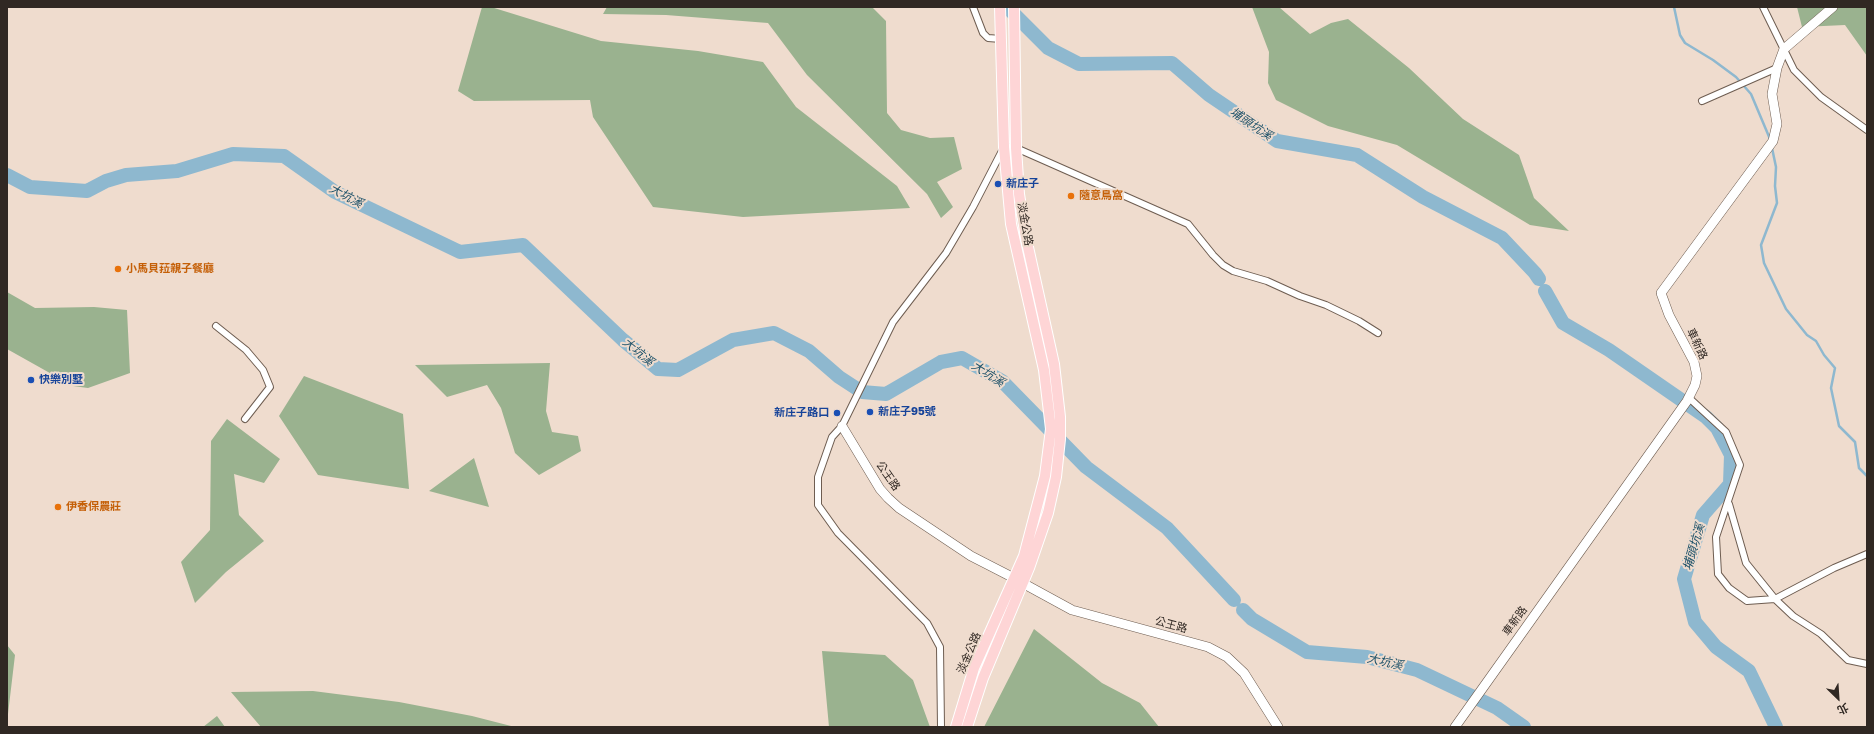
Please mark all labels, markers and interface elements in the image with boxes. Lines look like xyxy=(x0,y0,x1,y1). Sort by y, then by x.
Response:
water label: 埔頭坑溪 xyxy=(1227,105,1275,143)
place label: 新庄子 xyxy=(1006,177,1039,191)
marker: 新庄子 xyxy=(993,179,1003,189)
water label: 大坑溪 xyxy=(327,181,365,211)
place label: 隨意鳥窩 xyxy=(1079,189,1123,203)
marker: 隨意鳥窩 xyxy=(1066,191,1076,201)
street label: 淡金公路 xyxy=(1015,201,1035,247)
place label: 小馬貝菈親子餐廳 xyxy=(126,262,214,276)
marker: 小馬貝菈親子餐廳 xyxy=(113,264,123,274)
street label: 車新路 xyxy=(1684,326,1710,362)
water label: 大坑溪 xyxy=(620,335,656,369)
water label: 大坑溪 xyxy=(969,358,1007,390)
place label: 快樂別墅 xyxy=(39,373,83,387)
marker: 快樂別墅 xyxy=(26,375,36,385)
place label: 新庄子95號 xyxy=(878,405,936,419)
place label: 新庄子路口 xyxy=(774,406,829,420)
marker: 新庄子95號 xyxy=(865,407,875,417)
marker: 新庄子路口 xyxy=(832,408,842,418)
street label: 公王路 xyxy=(873,459,903,493)
place label: 伊香保農莊 xyxy=(66,500,121,514)
marker: 伊香保農莊 xyxy=(53,502,63,512)
water label: 埔頭坑溪 xyxy=(1680,522,1708,572)
street label: 車新路 xyxy=(1500,604,1530,638)
street label: 公王路 xyxy=(1153,614,1189,636)
street label: 淡金公路 xyxy=(954,630,984,676)
water label: 大坑溪 xyxy=(1366,651,1404,673)
north arrow xyxy=(1818,678,1858,718)
text: 北 xyxy=(1836,701,1851,718)

